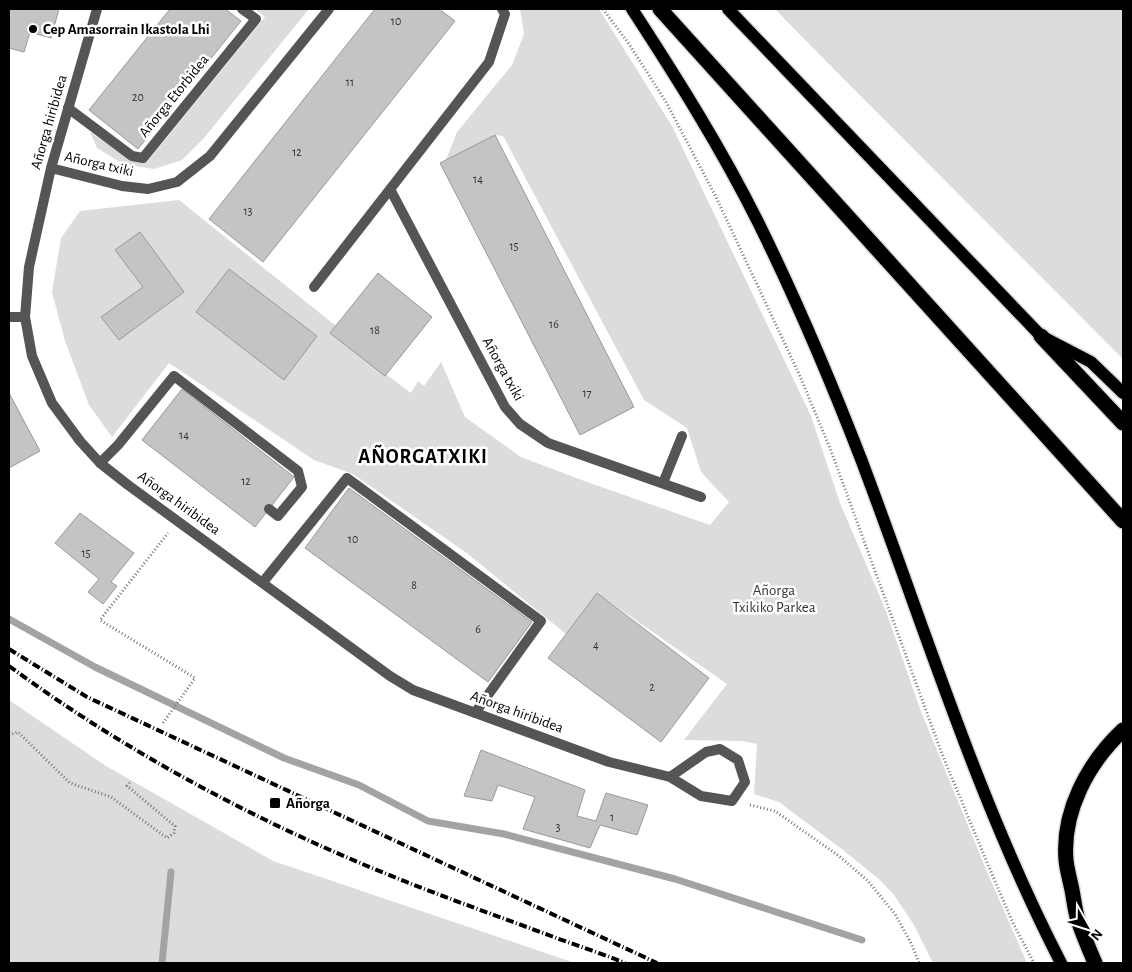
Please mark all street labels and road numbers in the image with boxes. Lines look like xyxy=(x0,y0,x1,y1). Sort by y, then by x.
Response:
street label: Añorga Etorbidea xyxy=(136,52,212,140)
street label: Añorga hiribidea xyxy=(28,73,70,171)
street label: Añorga txiki xyxy=(63,149,135,179)
street label: Añorga txiki xyxy=(479,335,527,403)
street label: Añorga hiribidea xyxy=(135,468,223,538)
street label: Añorga hiribidea xyxy=(469,688,566,736)

